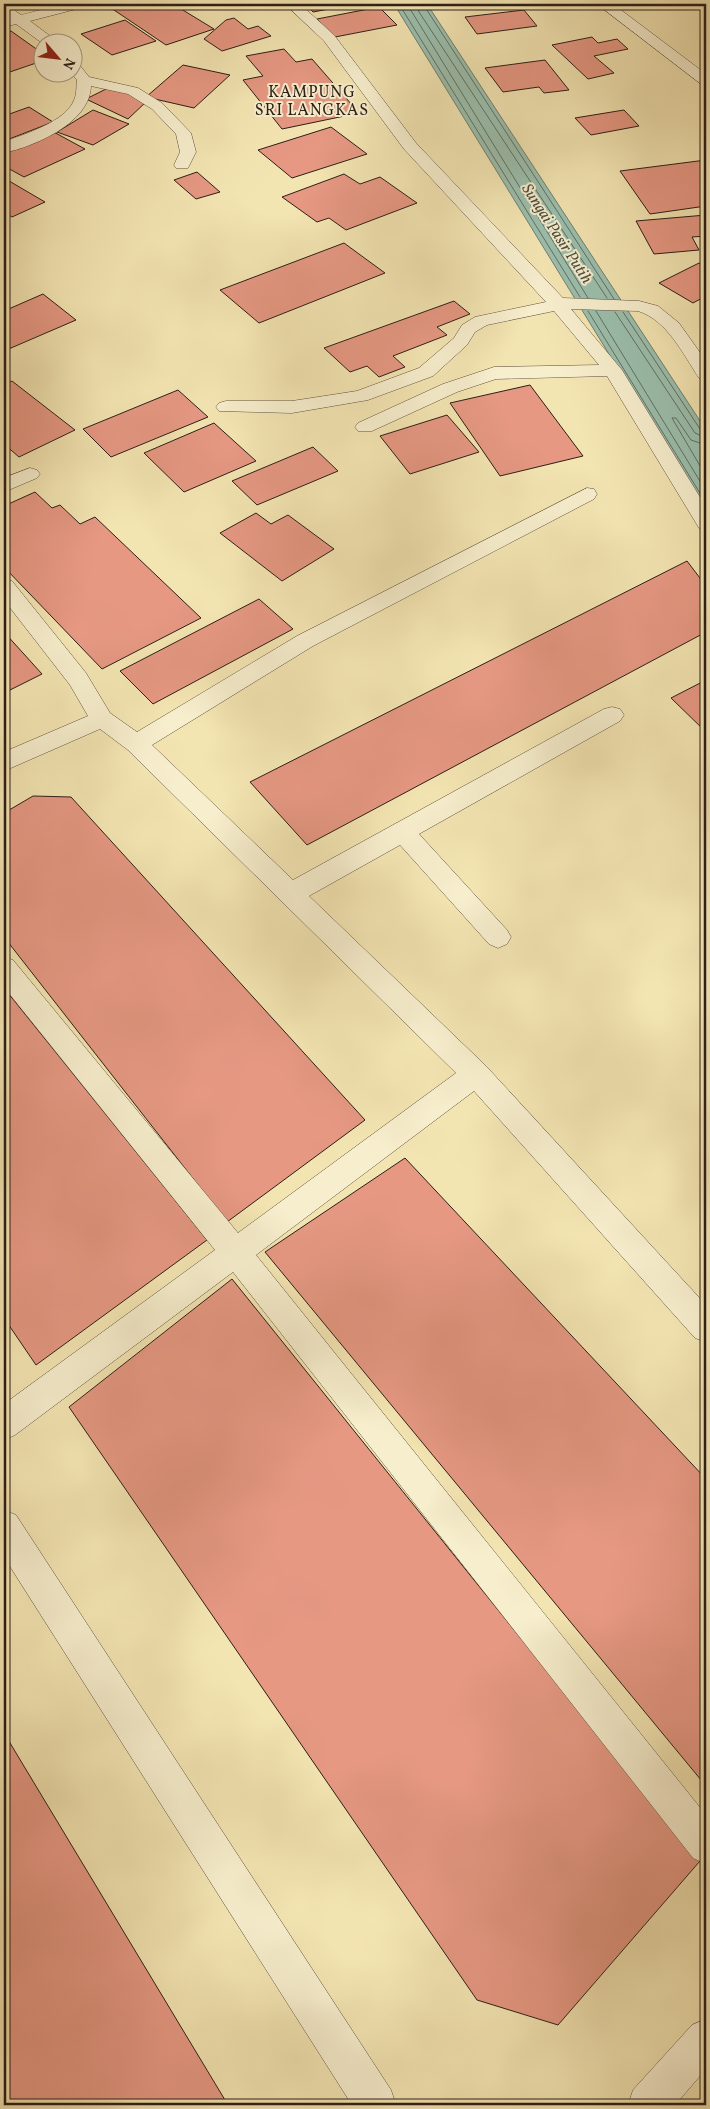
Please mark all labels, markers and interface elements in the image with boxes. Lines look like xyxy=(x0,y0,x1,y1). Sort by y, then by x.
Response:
north arrow xyxy=(32,32,82,82)
text: N xyxy=(57,54,79,72)
district label: KAMPUNG SRI LANGKAS xyxy=(255,82,369,122)
water label: Sungai Pasir Putih xyxy=(516,180,597,288)

